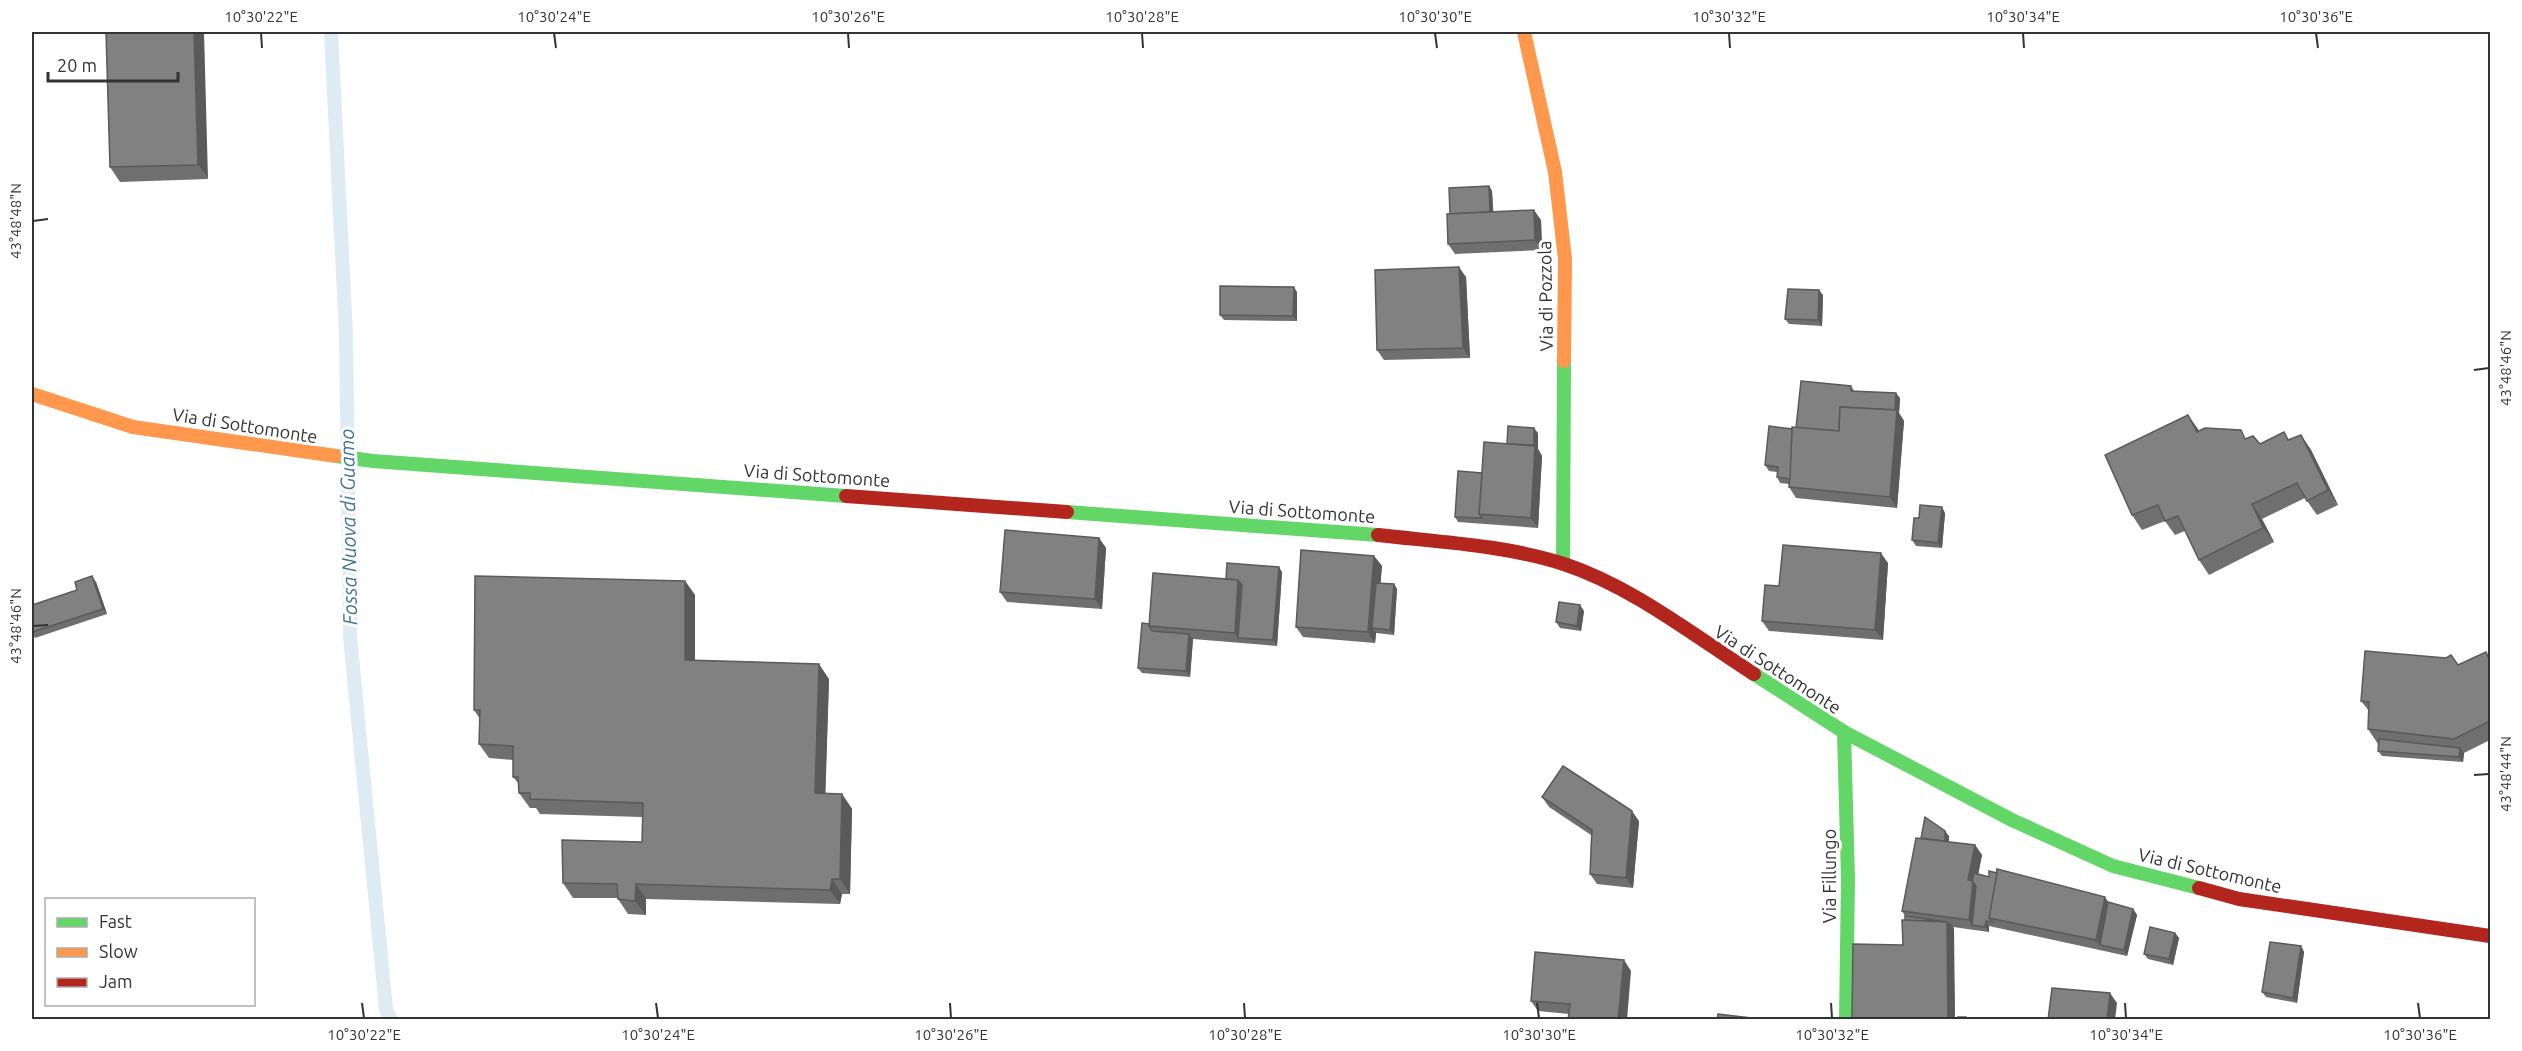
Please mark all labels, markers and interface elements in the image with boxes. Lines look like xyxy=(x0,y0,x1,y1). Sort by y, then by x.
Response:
text: 10°30'22"E xyxy=(224,8,298,25)
text: 10°30'24"E xyxy=(517,8,591,25)
text: 10°30'26"E xyxy=(811,8,885,25)
text: 10°30'28"E xyxy=(1105,8,1179,25)
text: 10°30'30"E xyxy=(1398,8,1472,25)
text: 10°30'32"E xyxy=(1692,8,1766,25)
text: 10°30'34"E xyxy=(1986,8,2060,25)
text: 10°30'36"E xyxy=(2279,8,2353,25)
scale bar xyxy=(48,45,178,83)
text: 20 m xyxy=(57,55,97,75)
text: 43°48'48"N xyxy=(7,183,24,259)
street label: Via di Pozzola xyxy=(1534,241,1556,351)
text: 43°48'46"N xyxy=(2497,330,2514,406)
street label: Via di Sottomonte xyxy=(171,404,319,446)
water label: Fossa Nuova di Guamo xyxy=(335,428,361,625)
street label: Via di Sottomonte xyxy=(743,460,891,490)
street label: Via di Sottomonte xyxy=(1228,496,1376,526)
text: 43°48'46"N xyxy=(7,588,24,664)
street label: Via di Sottomonte xyxy=(1711,621,1845,717)
text: 43°48'44"N xyxy=(2497,736,2514,812)
street label: Via Fillungo xyxy=(1819,829,1839,923)
street label: Via di Sottomonte xyxy=(2136,844,2284,896)
legend xyxy=(45,898,255,1006)
text: Fast xyxy=(99,911,132,931)
text: Slow xyxy=(99,941,138,961)
text: Jam xyxy=(99,971,133,991)
text: 10°30'22"E xyxy=(327,1026,401,1043)
text: 10°30'24"E xyxy=(621,1026,695,1043)
text: 10°30'26"E xyxy=(914,1026,988,1043)
text: 10°30'28"E xyxy=(1208,1026,1282,1043)
text: 10°30'30"E xyxy=(1502,1026,1576,1043)
text: 10°30'32"E xyxy=(1795,1026,1869,1043)
text: 10°30'34"E xyxy=(2089,1026,2163,1043)
text: 10°30'36"E xyxy=(2383,1026,2457,1043)

